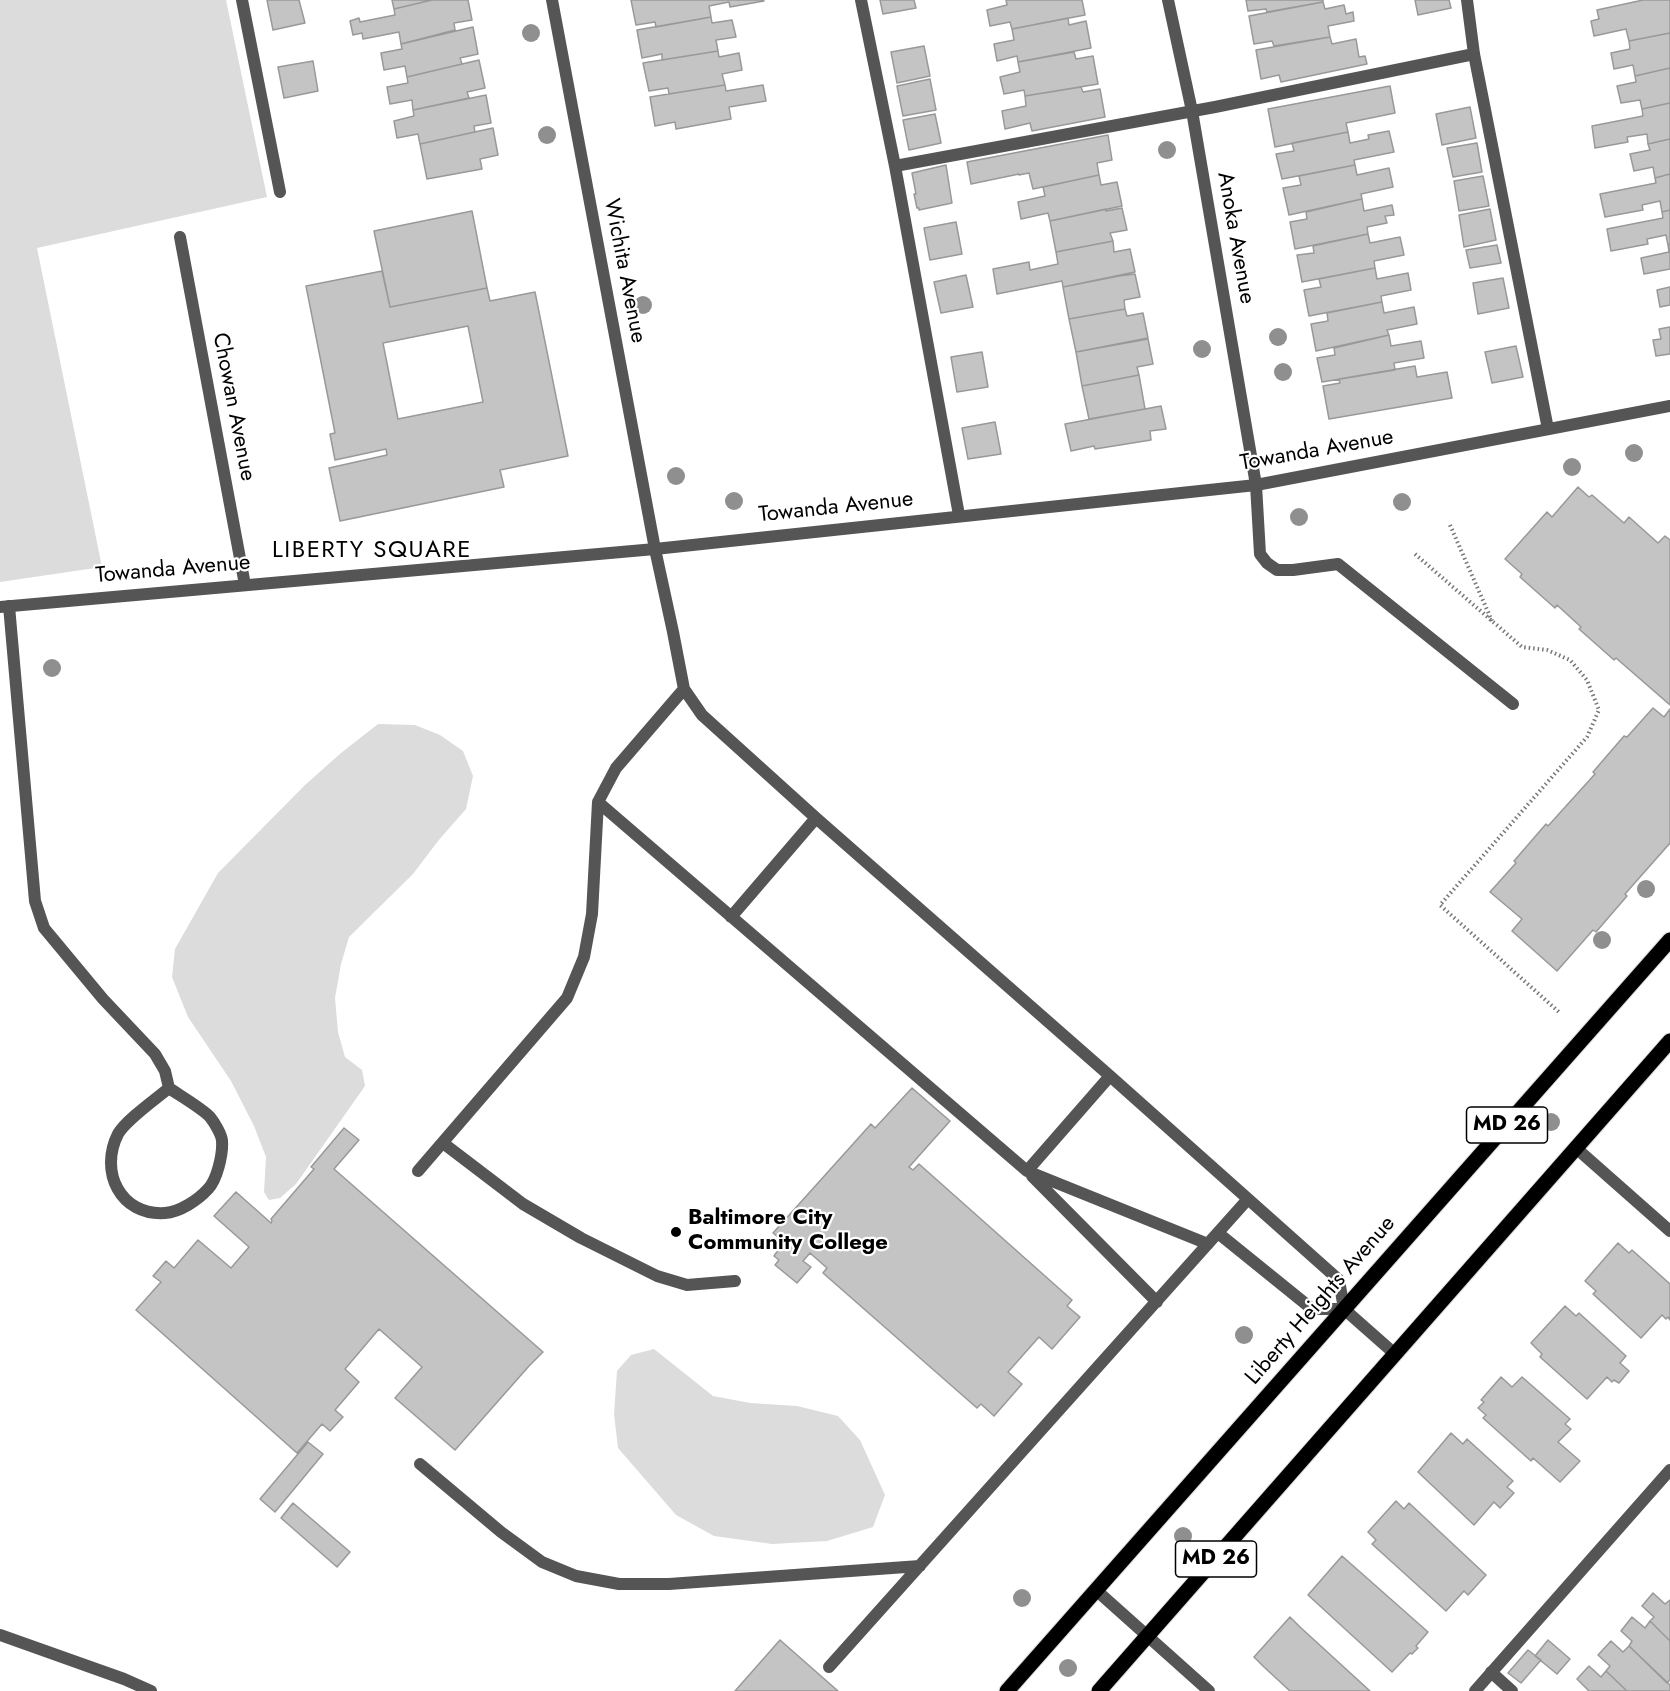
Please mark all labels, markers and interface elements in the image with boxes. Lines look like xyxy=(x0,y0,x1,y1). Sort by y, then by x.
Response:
street label: Anoka Avenue xyxy=(1210,170,1260,306)
street label: Wichita Avenue xyxy=(597,197,651,345)
street label: Chowan Avenue xyxy=(206,331,260,483)
street label: Towanda Avenue xyxy=(1238,425,1396,477)
street label: Towanda Avenue xyxy=(758,487,914,529)
district label: LIBERTY SQUARE xyxy=(272,537,472,565)
street label: Towanda Avenue xyxy=(95,550,251,590)
road number: MD 26 xyxy=(1466,1107,1547,1143)
place label: Baltimore City Community College xyxy=(688,1206,888,1258)
street label: Liberty Heights Avenue xyxy=(1241,1211,1401,1391)
marker: Baltimore City Community College xyxy=(669,1225,683,1239)
road number: MD 26 xyxy=(1176,1541,1256,1577)

